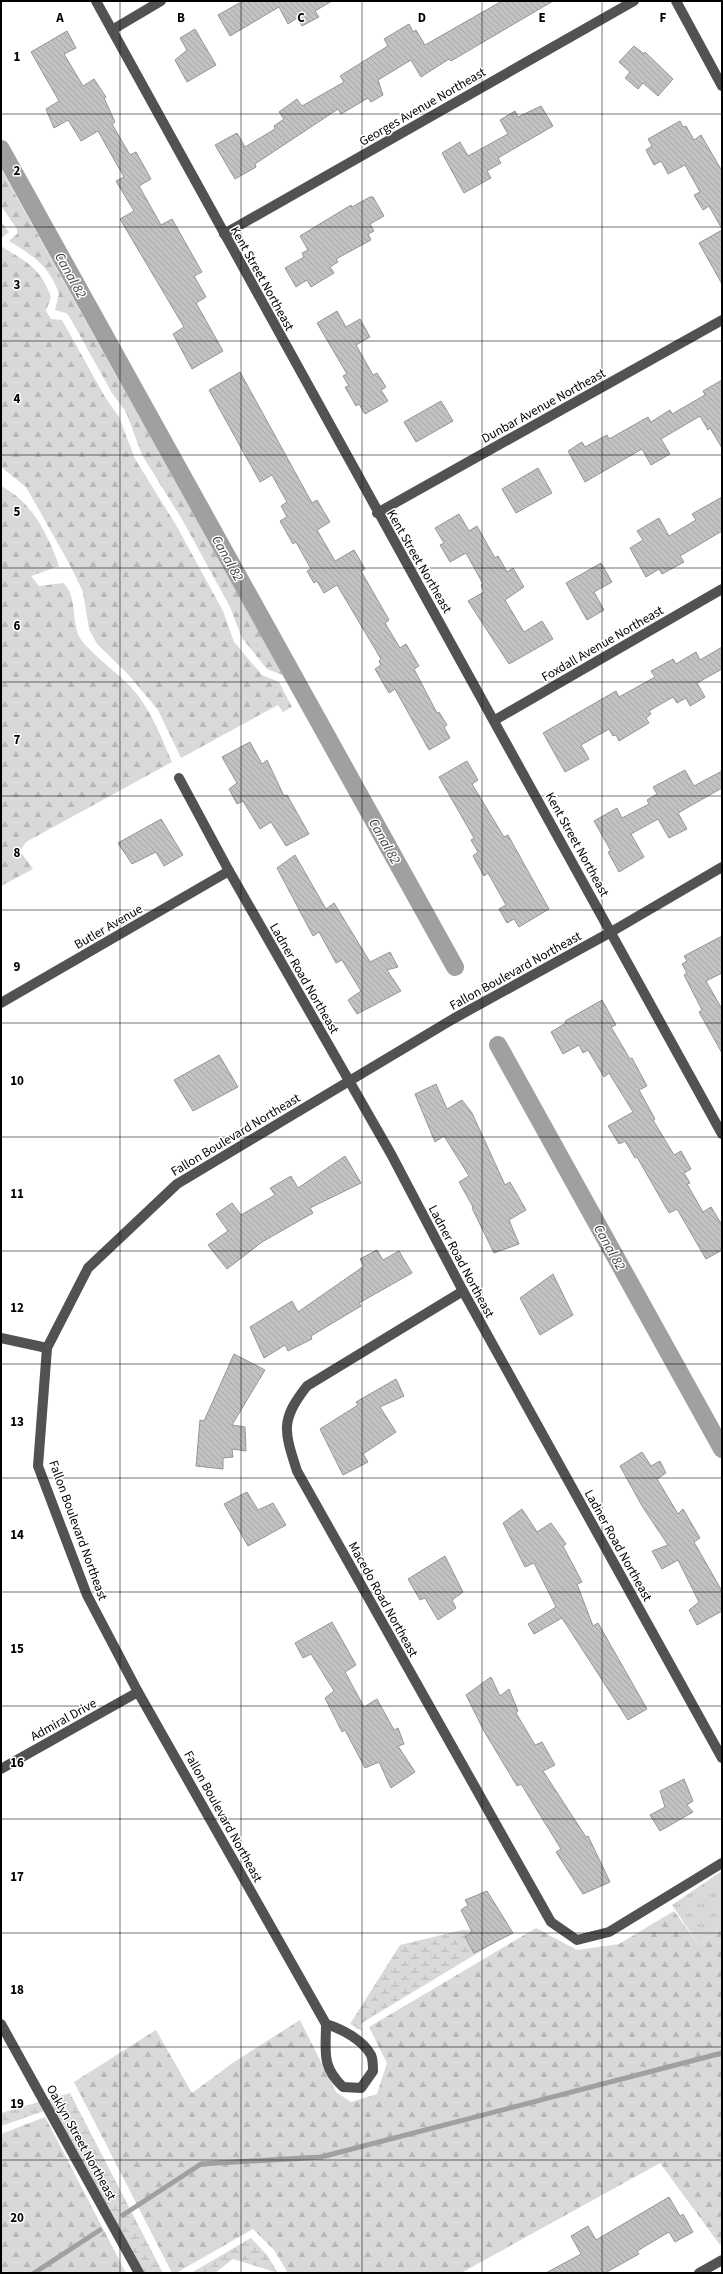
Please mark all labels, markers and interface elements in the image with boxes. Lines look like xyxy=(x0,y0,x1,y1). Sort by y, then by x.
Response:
text: A xyxy=(55,9,64,27)
text: B xyxy=(177,9,185,27)
text: C xyxy=(297,9,305,27)
text: D xyxy=(418,9,426,27)
text: E xyxy=(538,9,546,27)
text: F xyxy=(660,9,667,27)
text: 1 xyxy=(14,48,21,66)
street label: Georges Avenue Northeast xyxy=(356,63,490,150)
text: 2 xyxy=(14,162,21,180)
street label: Kent Street Northeast xyxy=(226,223,299,335)
water label: Canal 82 xyxy=(49,249,91,302)
text: 3 xyxy=(14,276,21,294)
street label: Dunbar Avenue Northeast xyxy=(478,364,609,448)
text: 4 xyxy=(14,390,21,408)
text: 5 xyxy=(14,503,21,521)
street label: Kent Street Northeast xyxy=(382,506,456,617)
water label: Canal 82 xyxy=(206,532,248,585)
street label: Foxdall Avenue Northeast xyxy=(538,601,667,686)
text: 6 xyxy=(14,617,21,635)
text: 7 xyxy=(14,731,21,749)
street label: Kent Street Northeast xyxy=(541,789,614,901)
water label: Canal 82 xyxy=(363,815,405,868)
text: 8 xyxy=(14,844,21,862)
street label: Butler Avenue xyxy=(71,900,146,954)
street label: Ladner Road Northeast xyxy=(265,920,344,1038)
street label: Fallon Boulevard Northeast xyxy=(446,927,585,1015)
text: 9 xyxy=(14,958,21,976)
text: 10 xyxy=(10,1072,24,1090)
street label: Fallon Boulevard Northeast xyxy=(167,1089,304,1181)
text: 11 xyxy=(10,1185,24,1203)
street label: Ladner Road Northeast xyxy=(424,1202,499,1321)
water label: Canal 82 xyxy=(588,1221,630,1274)
text: 12 xyxy=(10,1299,24,1317)
text: 13 xyxy=(10,1413,24,1431)
street label: Fallon Boulevard Northeast xyxy=(44,1458,112,1603)
street label: Ladner Road Northeast xyxy=(580,1486,657,1605)
text: 14 xyxy=(10,1526,24,1544)
street label: Macedo Road Northeast xyxy=(344,1539,423,1661)
text: 15 xyxy=(10,1640,24,1658)
street label: Admiral Drive xyxy=(27,1694,100,1745)
street label: Fallon Boulevard Northeast xyxy=(179,1747,267,1886)
text: 16 xyxy=(10,1754,24,1772)
text: 17 xyxy=(10,1868,24,1886)
text: 18 xyxy=(10,1981,24,1999)
street label: Oaklyn Street Northeast xyxy=(42,2081,121,2204)
text: 19 xyxy=(10,2095,24,2113)
text: 20 xyxy=(10,2209,24,2227)

